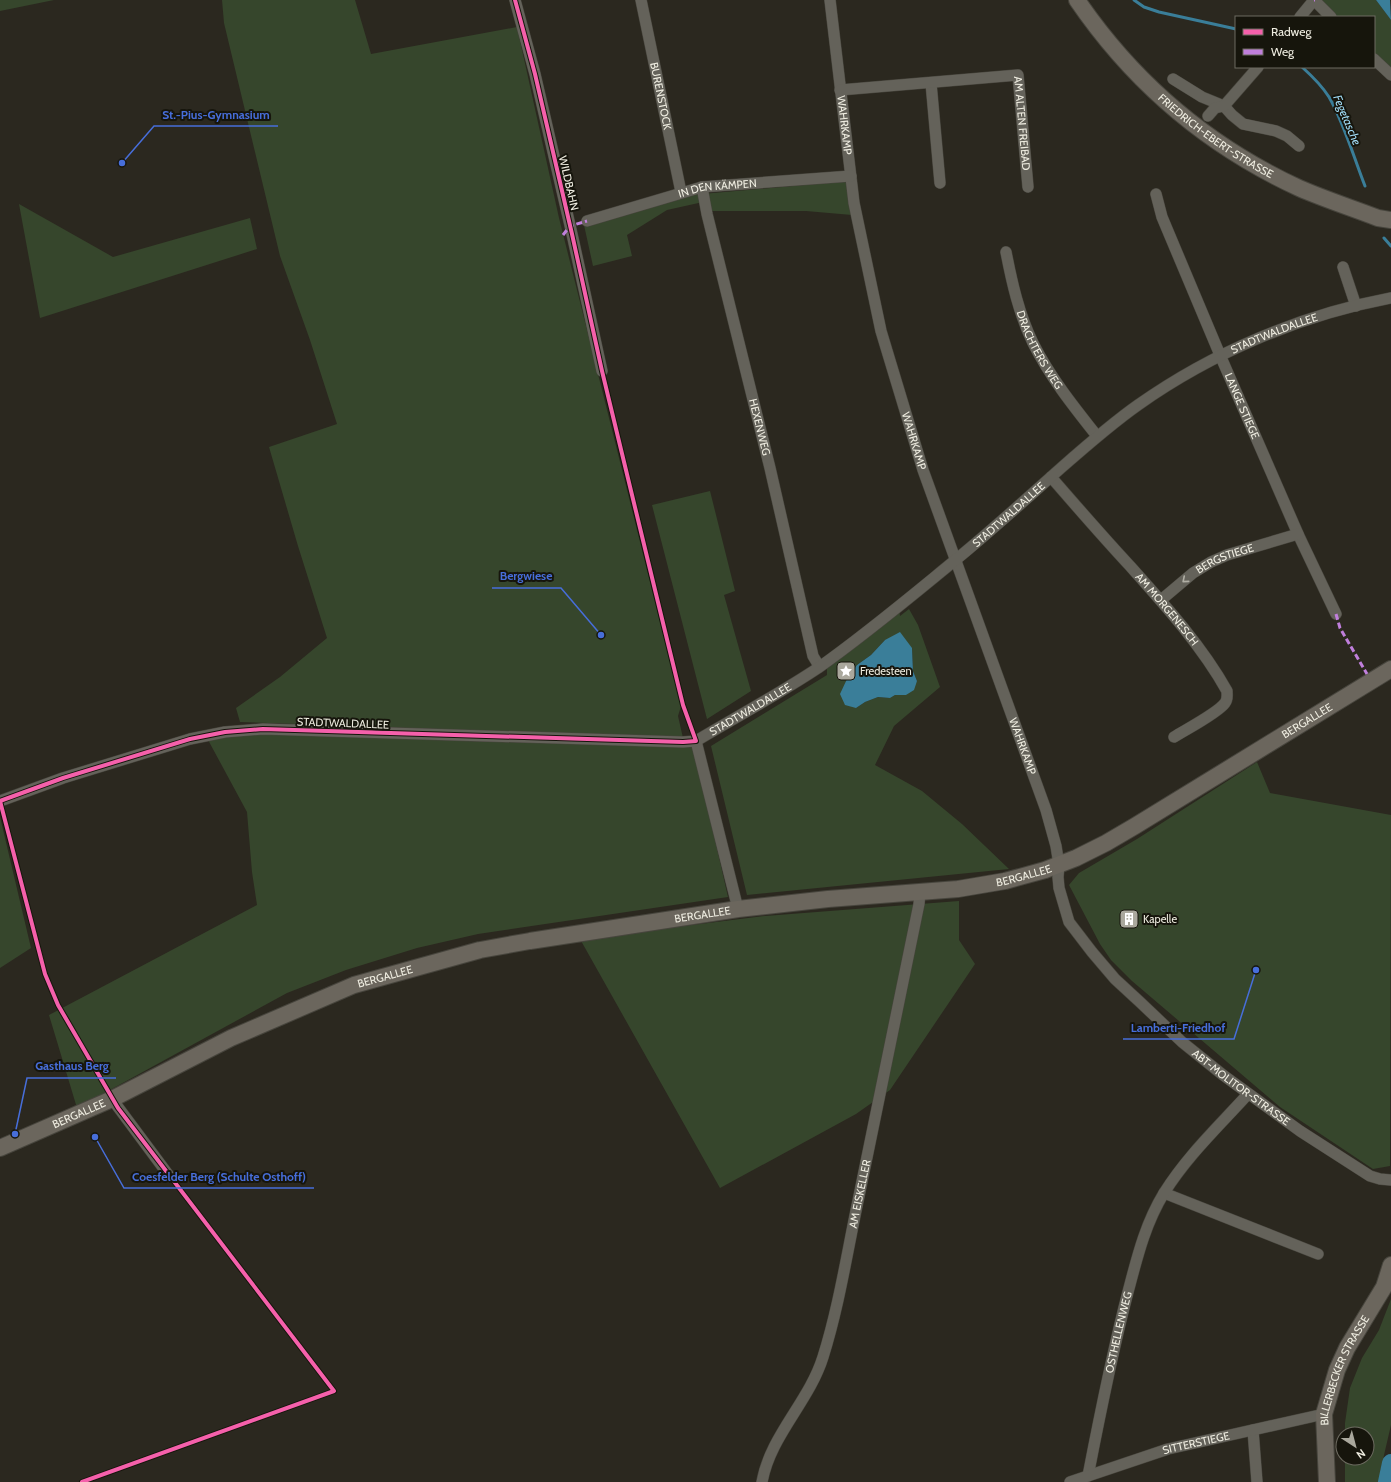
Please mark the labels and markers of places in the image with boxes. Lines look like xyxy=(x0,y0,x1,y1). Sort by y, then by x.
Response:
callout: St.-Pius-Gymnasium xyxy=(154,102,278,126)
callout: Bergwiese xyxy=(492,564,561,588)
place icon: Fredesteen xyxy=(835,660,857,682)
place label: Fredesteen xyxy=(860,664,912,678)
building icon: Kapelle xyxy=(1118,908,1140,930)
place label: Kapelle xyxy=(1143,912,1177,926)
callout: Lamberti-Friedhof xyxy=(1123,1015,1234,1039)
callout: Gasthaus Berg xyxy=(27,1054,116,1078)
callout: Coesfelder Berg (Schulte Osthoff) xyxy=(124,1164,314,1188)

